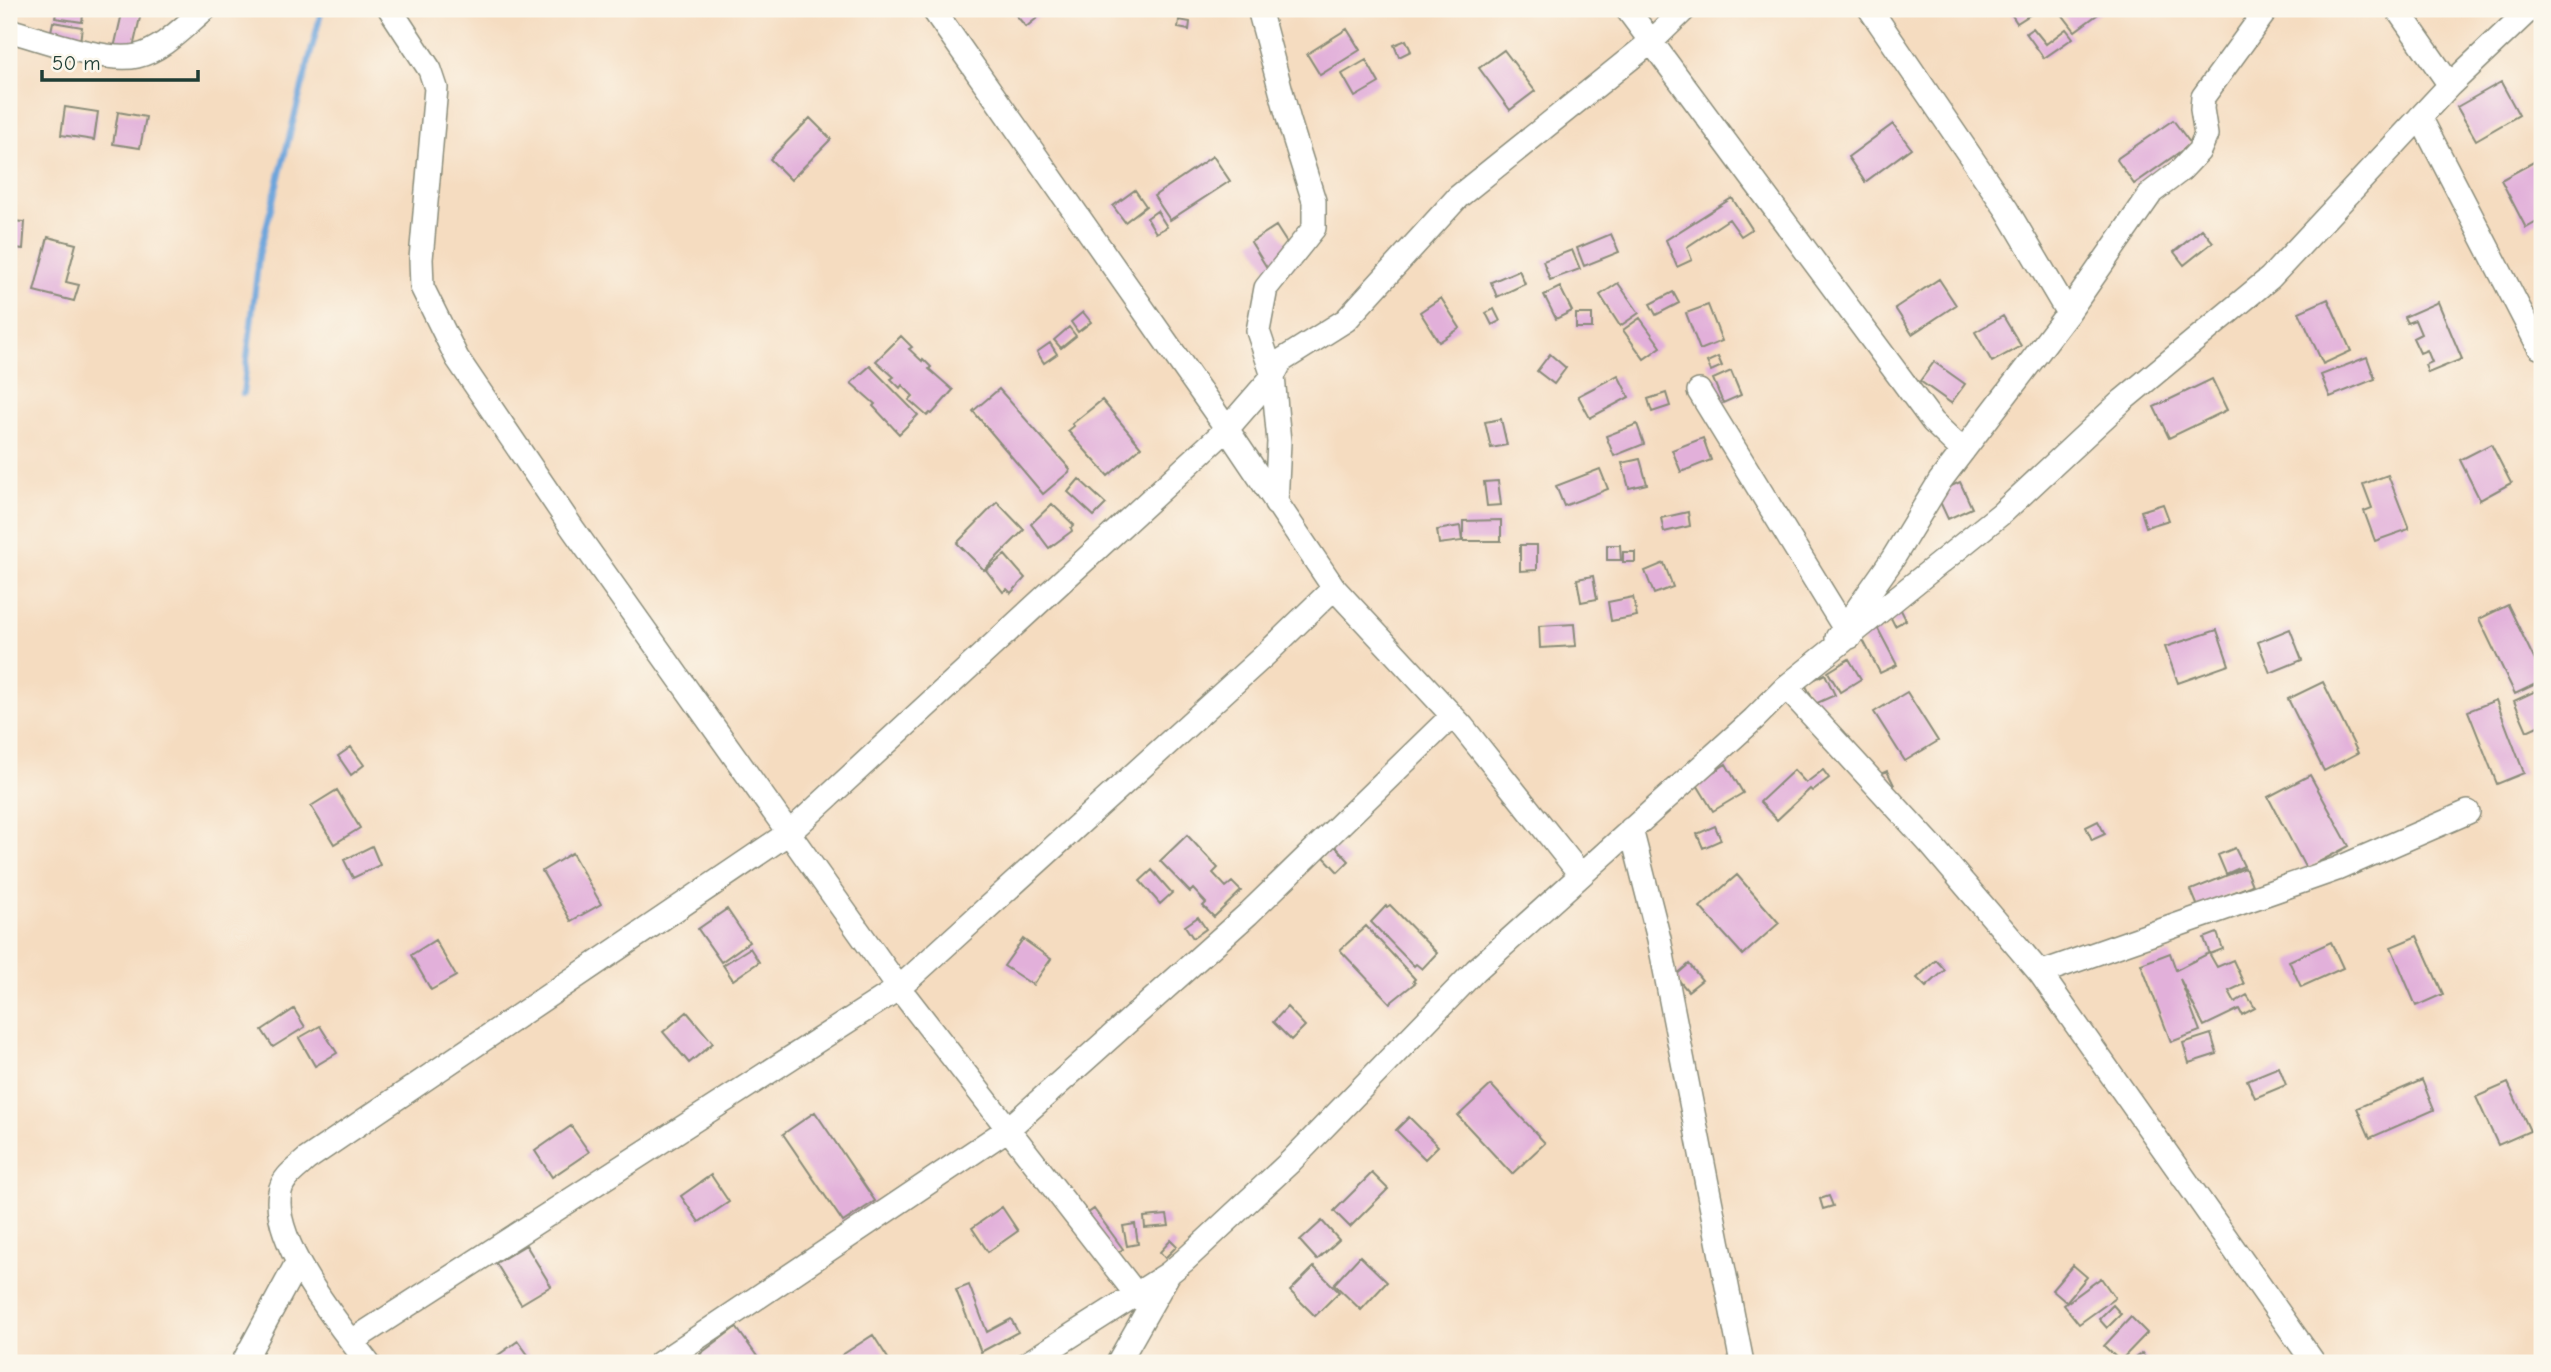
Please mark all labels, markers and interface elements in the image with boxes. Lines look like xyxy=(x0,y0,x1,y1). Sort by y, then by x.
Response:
scale bar xyxy=(42,38,198,82)
text: 50 m xyxy=(52,51,101,75)

